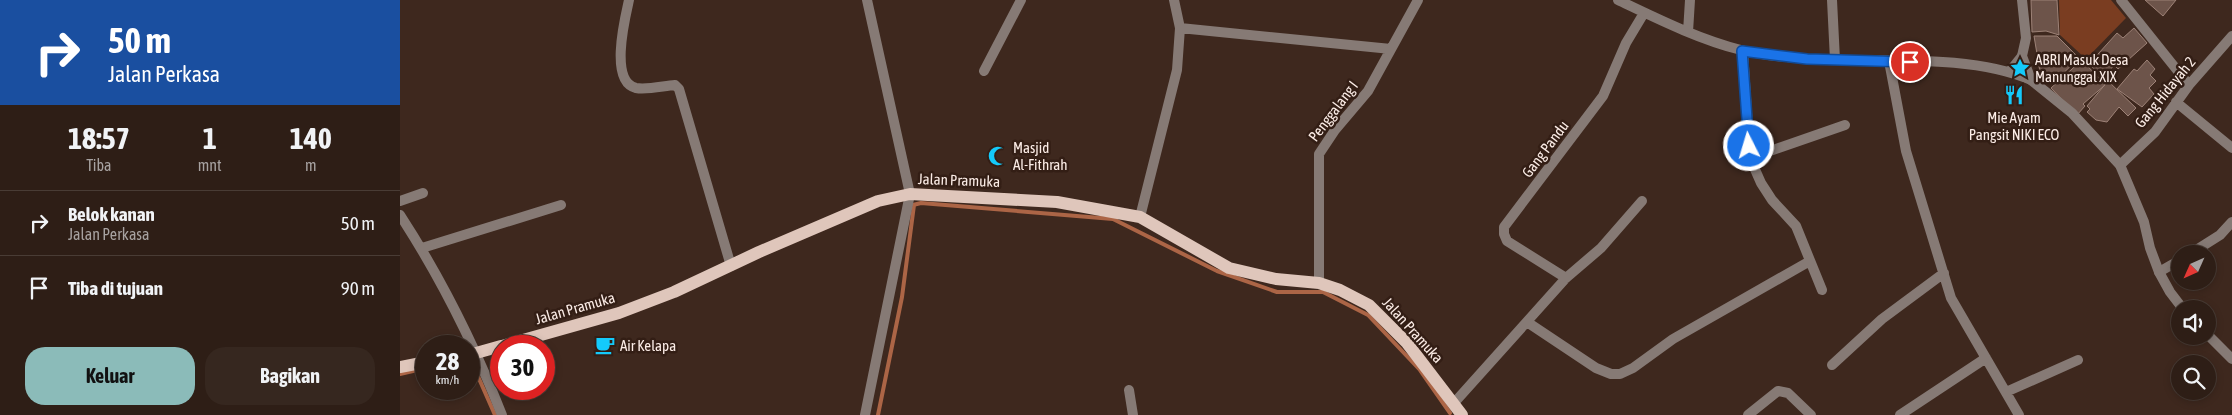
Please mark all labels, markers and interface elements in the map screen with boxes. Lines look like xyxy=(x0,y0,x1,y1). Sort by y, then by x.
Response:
icon: right xyxy=(25,20,90,85)
text: 50 m xyxy=(108,20,171,60)
pin xyxy=(1889,41,1931,83)
icon: arrive xyxy=(1896,48,1924,76)
place label: ABRI Masuk Desa Manunggal XIX xyxy=(2035,51,2129,85)
street label: Gang Hidayah 2 xyxy=(2131,53,2199,131)
place icon: ABRI Masuk Desa Manunggal XIX xyxy=(2009,57,2031,79)
text: Jalan Perkasa xyxy=(108,61,220,87)
street label: Penggalang I xyxy=(1305,77,1361,145)
restaurant icon: Mie Ayam Pangsit NIKI ECO xyxy=(2003,84,2025,106)
place label: Mie Ayam Pangsit NIKI ECO xyxy=(1969,109,2059,143)
street label: Gang Pandu xyxy=(1518,117,1572,181)
position arrow xyxy=(1722,119,1774,171)
text: 18:57 xyxy=(68,121,130,155)
text: 1 xyxy=(203,121,217,155)
text: 140 xyxy=(290,121,332,155)
place label: Masjid Al-Fithrah xyxy=(1013,139,1068,173)
mosque icon: Masjid Al-Fithrah xyxy=(987,145,1009,167)
text: Tiba xyxy=(86,156,112,174)
text: mnt xyxy=(198,156,222,174)
text: m xyxy=(305,156,317,174)
street label: Jalan Pramuka xyxy=(918,170,1000,190)
text: Belok kanan xyxy=(68,203,155,225)
icon: right xyxy=(25,209,53,237)
text: 50 m xyxy=(341,212,375,234)
text: Jalan Perkasa xyxy=(68,225,149,243)
north arrow xyxy=(2171,245,2216,290)
map controls xyxy=(2171,245,2216,400)
icon: arrive xyxy=(25,274,53,302)
text: Tiba di tujuan xyxy=(68,277,163,299)
text: 90 m xyxy=(341,277,375,299)
street label: Jalan Pramuka xyxy=(533,289,617,327)
street label: Jalan Pramuka xyxy=(1379,294,1447,366)
button: sound xyxy=(2171,300,2216,345)
cafe icon: Air Kelapa xyxy=(594,334,616,356)
speed limit sign: 30 xyxy=(490,335,555,400)
place label: Air Kelapa xyxy=(620,337,676,354)
button: Keluar xyxy=(25,347,195,405)
button: Bagikan xyxy=(205,347,375,405)
text: 28 xyxy=(436,347,459,375)
button: search xyxy=(2171,355,2216,400)
text: km/h xyxy=(436,373,459,387)

